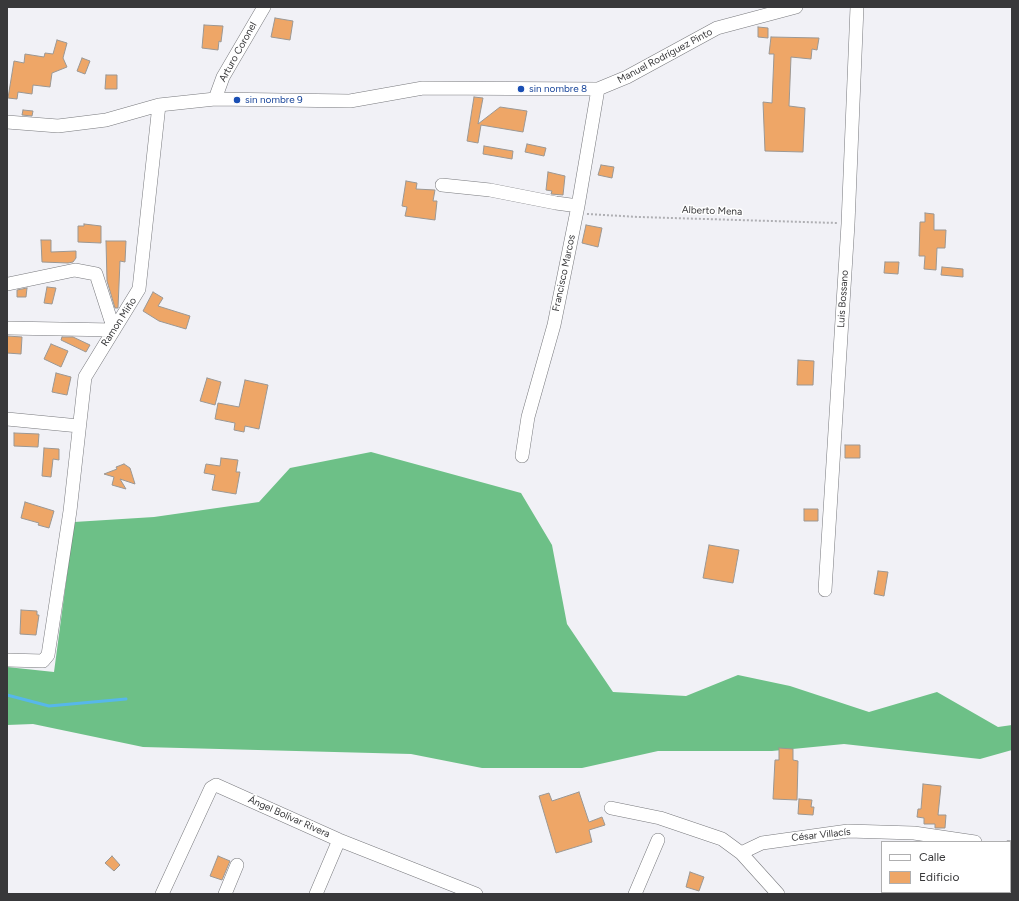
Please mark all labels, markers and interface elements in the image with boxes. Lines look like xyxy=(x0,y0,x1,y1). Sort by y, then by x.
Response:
street label: Arturo Coronel xyxy=(217,20,259,84)
street label: Manuel Rodríguez Pinto xyxy=(615,26,715,86)
place label: sin nombre 8 xyxy=(529,83,587,95)
marker: sin nombre 8 xyxy=(516,84,526,94)
place label: sin nombre 9 xyxy=(245,94,303,106)
marker: sin nombre 9 xyxy=(232,95,242,105)
street label: Alberto Mena xyxy=(682,204,742,218)
street label: Francisco Marcos xyxy=(550,233,578,313)
street label: Luis Bossano xyxy=(835,270,851,328)
street label: Ramon Miño xyxy=(99,295,139,349)
street label: Ángel Bolívar Rivera xyxy=(246,794,332,840)
street label: César Villacís xyxy=(791,826,851,844)
legend xyxy=(881,841,1011,893)
text: Calle xyxy=(919,850,946,864)
text: Edificio xyxy=(919,870,959,884)

